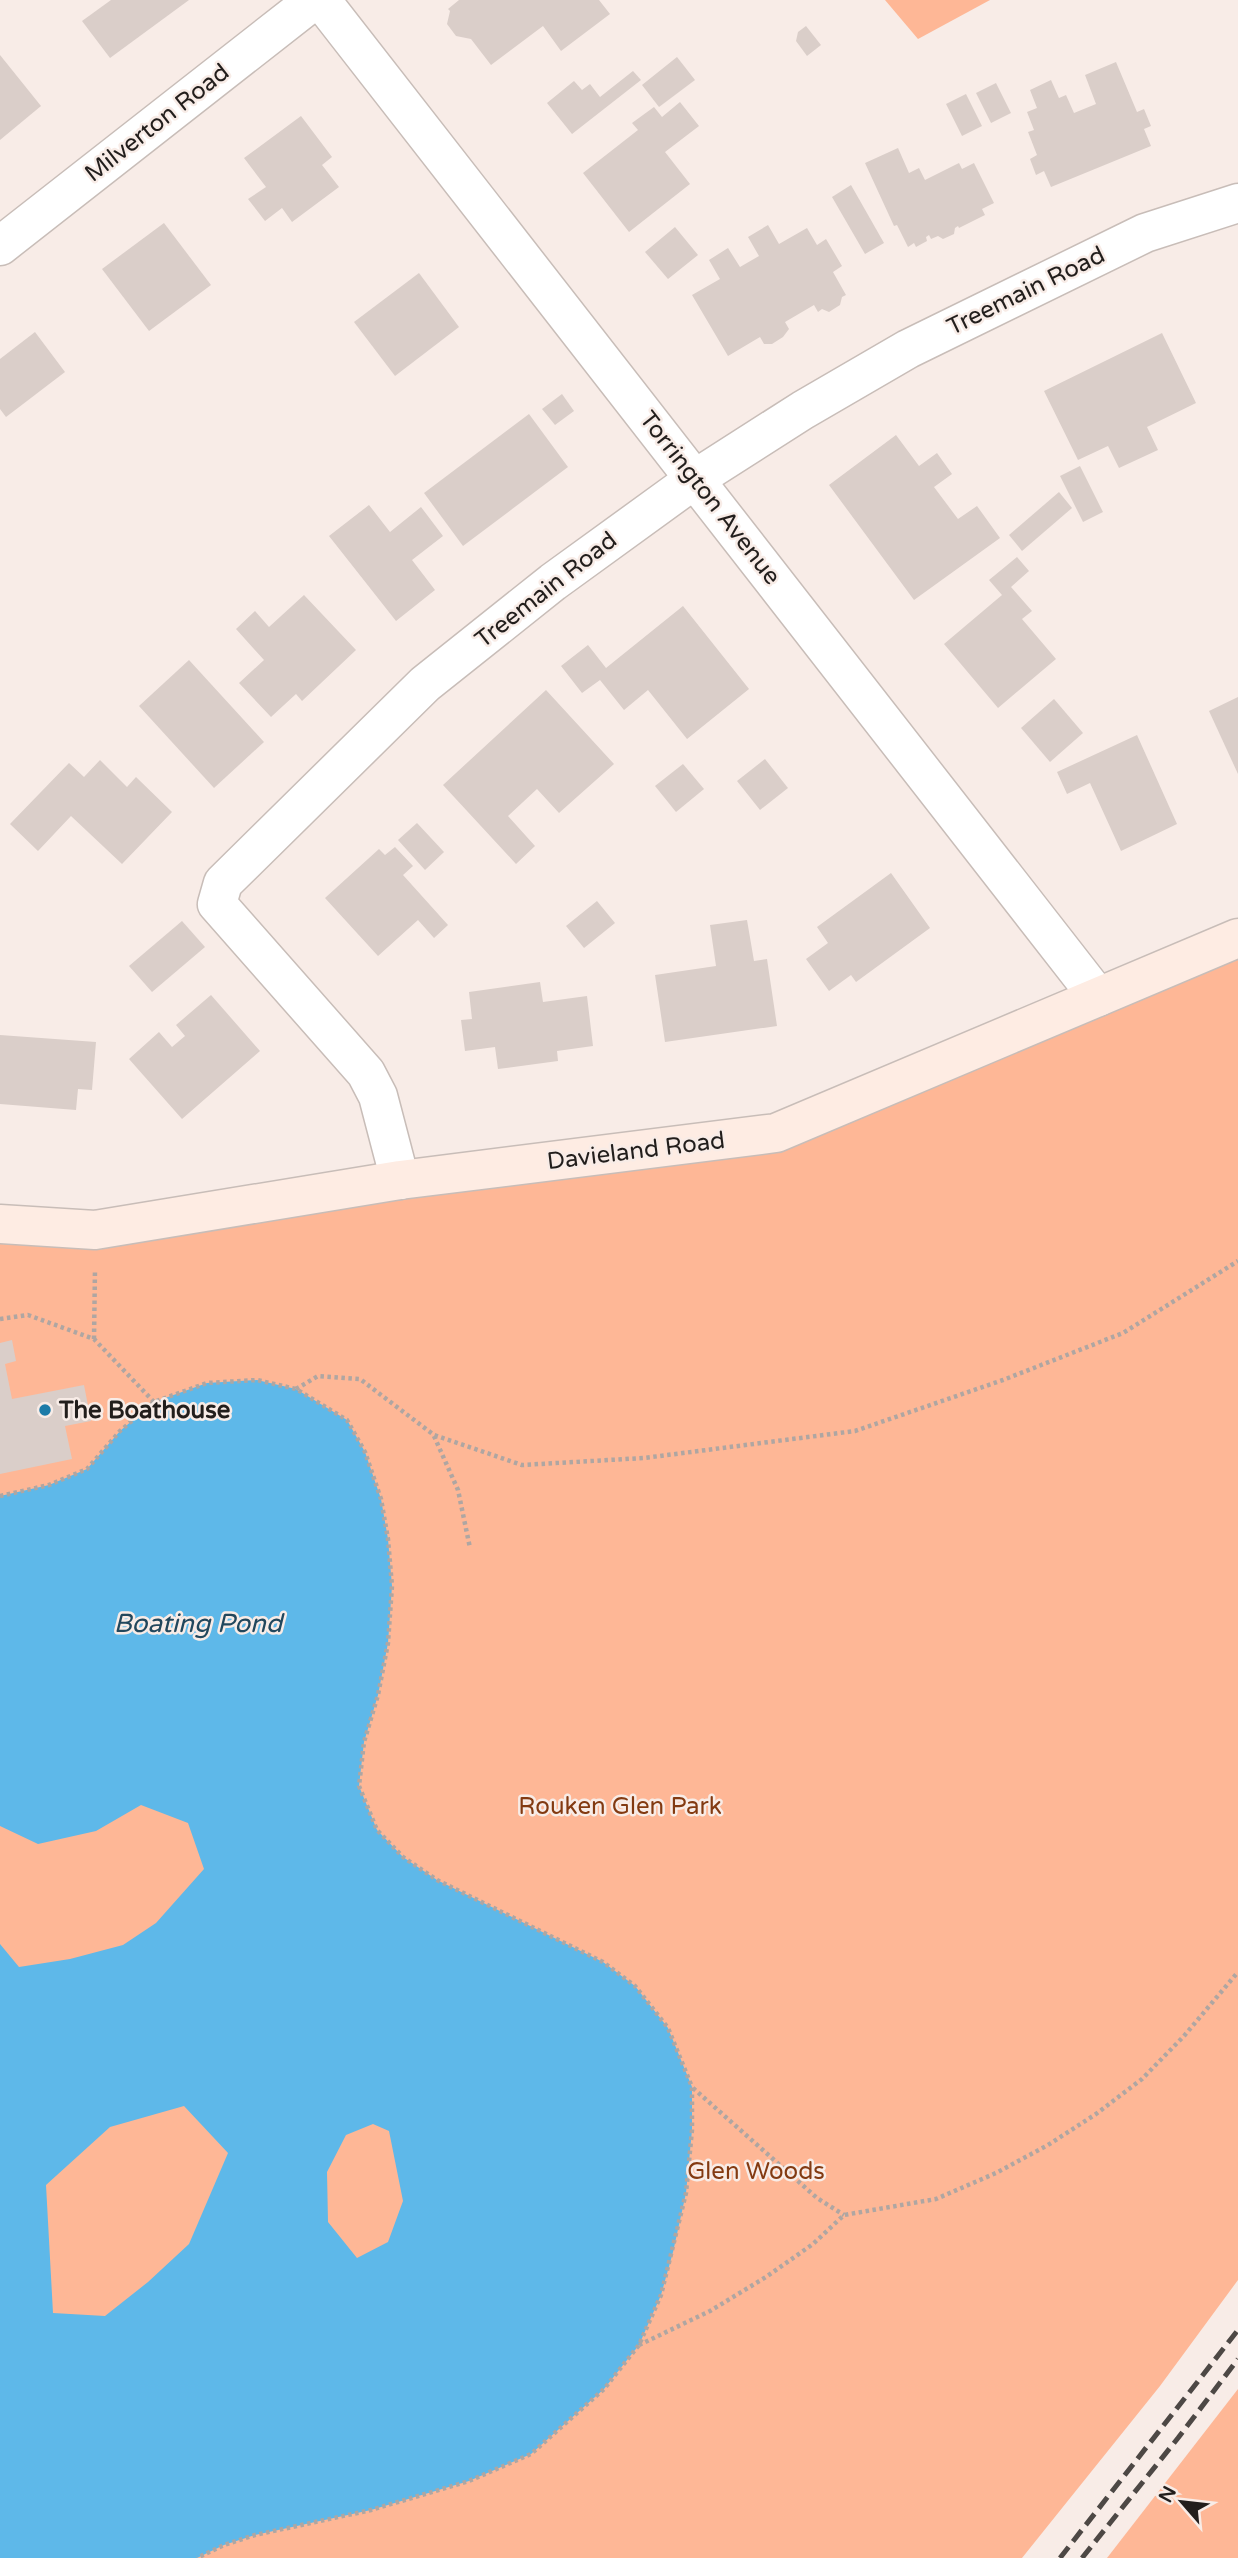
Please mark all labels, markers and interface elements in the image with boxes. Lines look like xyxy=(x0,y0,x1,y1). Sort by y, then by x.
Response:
street label: Milverton Road xyxy=(79,58,235,188)
street label: Treemain Road xyxy=(942,240,1110,342)
street label: Torrington Avenue xyxy=(633,405,787,591)
street label: Treemain Road xyxy=(469,526,623,654)
street label: Davieland Road xyxy=(545,1126,727,1176)
place label: The Boathouse xyxy=(58,1396,231,1425)
marker: The Boathouse xyxy=(37,1402,53,1418)
water label: Boating Pond xyxy=(114,1608,285,1639)
park label: Rouken Glen Park xyxy=(518,1792,722,1821)
park label: Glen Woods xyxy=(687,2157,825,2186)
north arrow xyxy=(1147,2467,1217,2537)
text: N xyxy=(1155,2483,1181,2506)

